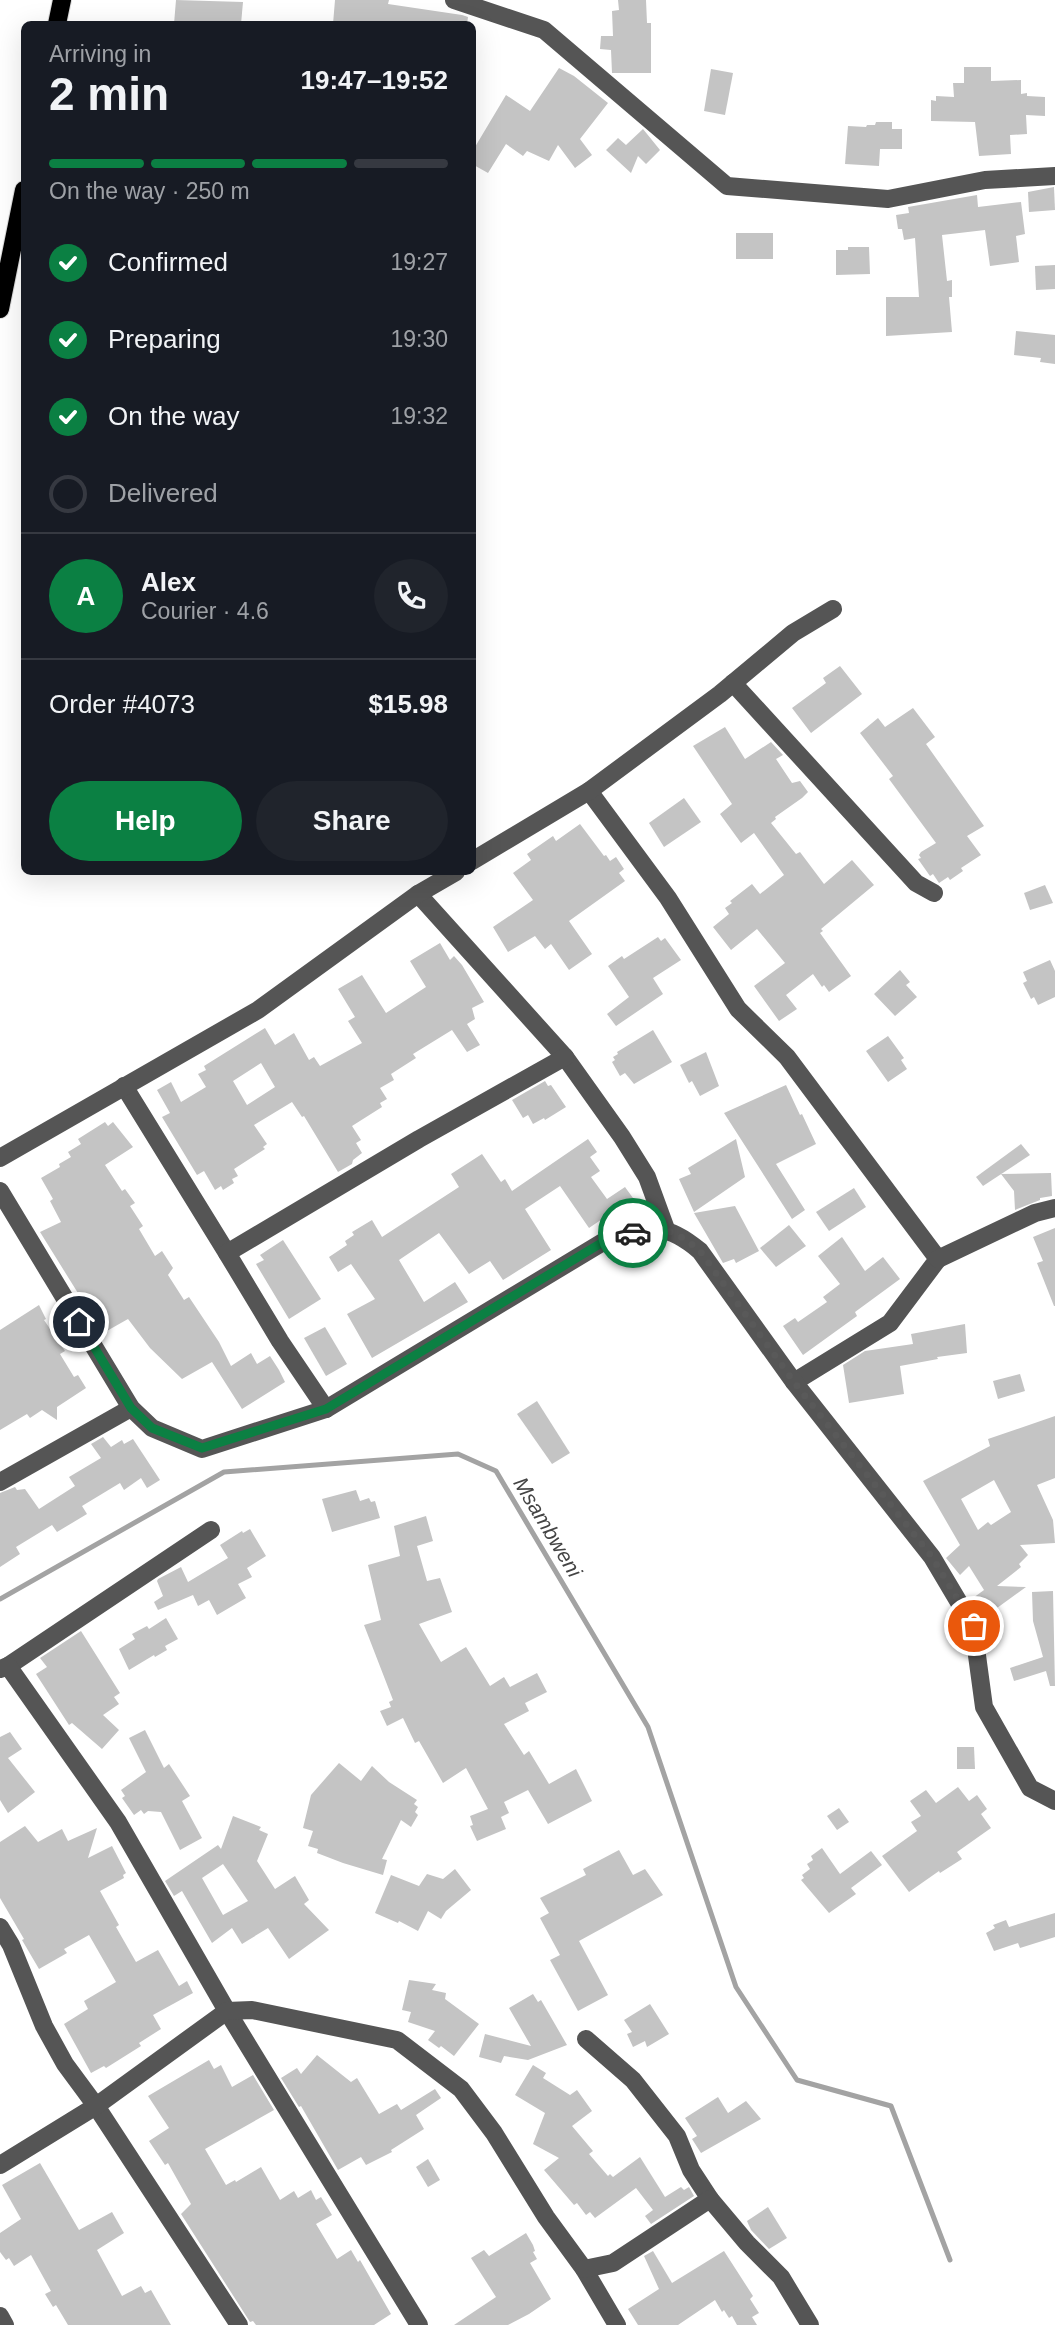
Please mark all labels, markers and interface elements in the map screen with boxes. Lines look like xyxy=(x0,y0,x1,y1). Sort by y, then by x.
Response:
text: Arriving in xyxy=(49,41,151,67)
text: 19:47–19:52 xyxy=(301,65,448,95)
text: 2 min xyxy=(49,68,169,120)
text: On the way · 250 m xyxy=(49,178,250,204)
icon: check xyxy=(49,244,87,282)
text: Confirmed xyxy=(108,247,228,277)
text: 19:27 xyxy=(390,249,448,275)
icon: check xyxy=(49,321,87,359)
text: Preparing xyxy=(108,324,221,354)
text: 19:30 xyxy=(390,326,448,352)
icon: check xyxy=(49,398,87,436)
text: On the way xyxy=(108,401,240,431)
text: 19:32 xyxy=(390,403,448,429)
text: Delivered xyxy=(108,478,218,508)
button: phone xyxy=(374,559,448,633)
text: Alex xyxy=(141,567,196,597)
text: A xyxy=(77,581,95,611)
text: Courier · 4.6 xyxy=(141,598,269,624)
text: Order #4073 xyxy=(49,689,195,719)
text: $15.98 xyxy=(368,689,448,719)
button: Help xyxy=(49,781,242,861)
button: Share xyxy=(256,781,448,861)
courier xyxy=(598,1198,668,1268)
icon: car xyxy=(614,1214,652,1252)
pin xyxy=(49,1292,109,1352)
icon: home xyxy=(60,1303,98,1341)
water label: Msambweni xyxy=(509,1473,587,1582)
pin xyxy=(944,1596,1004,1656)
icon: bag xyxy=(955,1607,993,1645)

